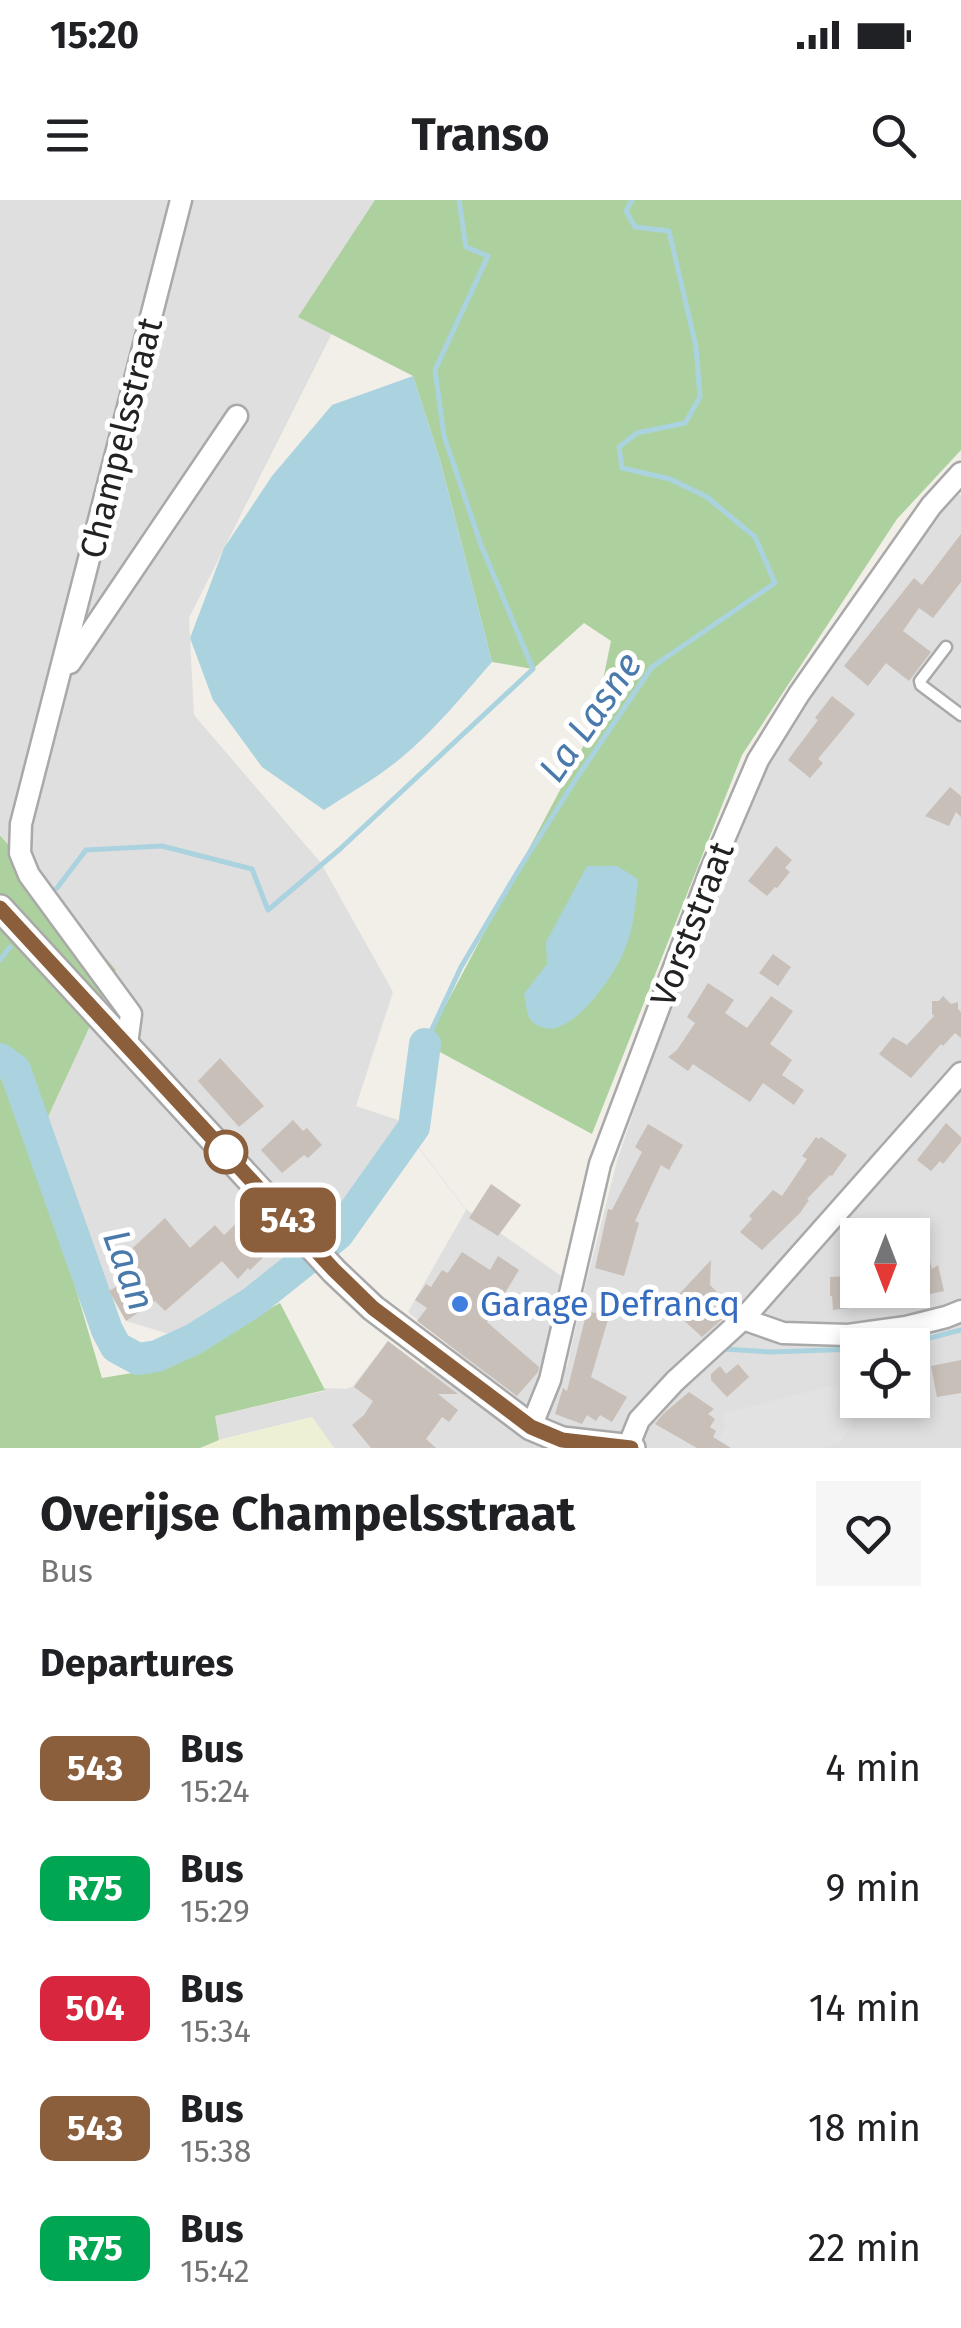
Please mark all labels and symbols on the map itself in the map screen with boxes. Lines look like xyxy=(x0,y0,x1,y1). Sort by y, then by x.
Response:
street label: Champelsstraat xyxy=(71,313,171,563)
water label: La Lasne xyxy=(529,643,651,791)
street label: Vorststraat xyxy=(641,835,743,1012)
unlabelled marker xyxy=(205,1131,247,1173)
line badge: 543 xyxy=(230,1188,346,1252)
north arrow xyxy=(840,1218,930,1308)
water label: Laan xyxy=(93,1223,165,1317)
place label: Garage Defrancq xyxy=(480,1283,740,1325)
marker: Garage Defrancq xyxy=(449,1293,471,1315)

